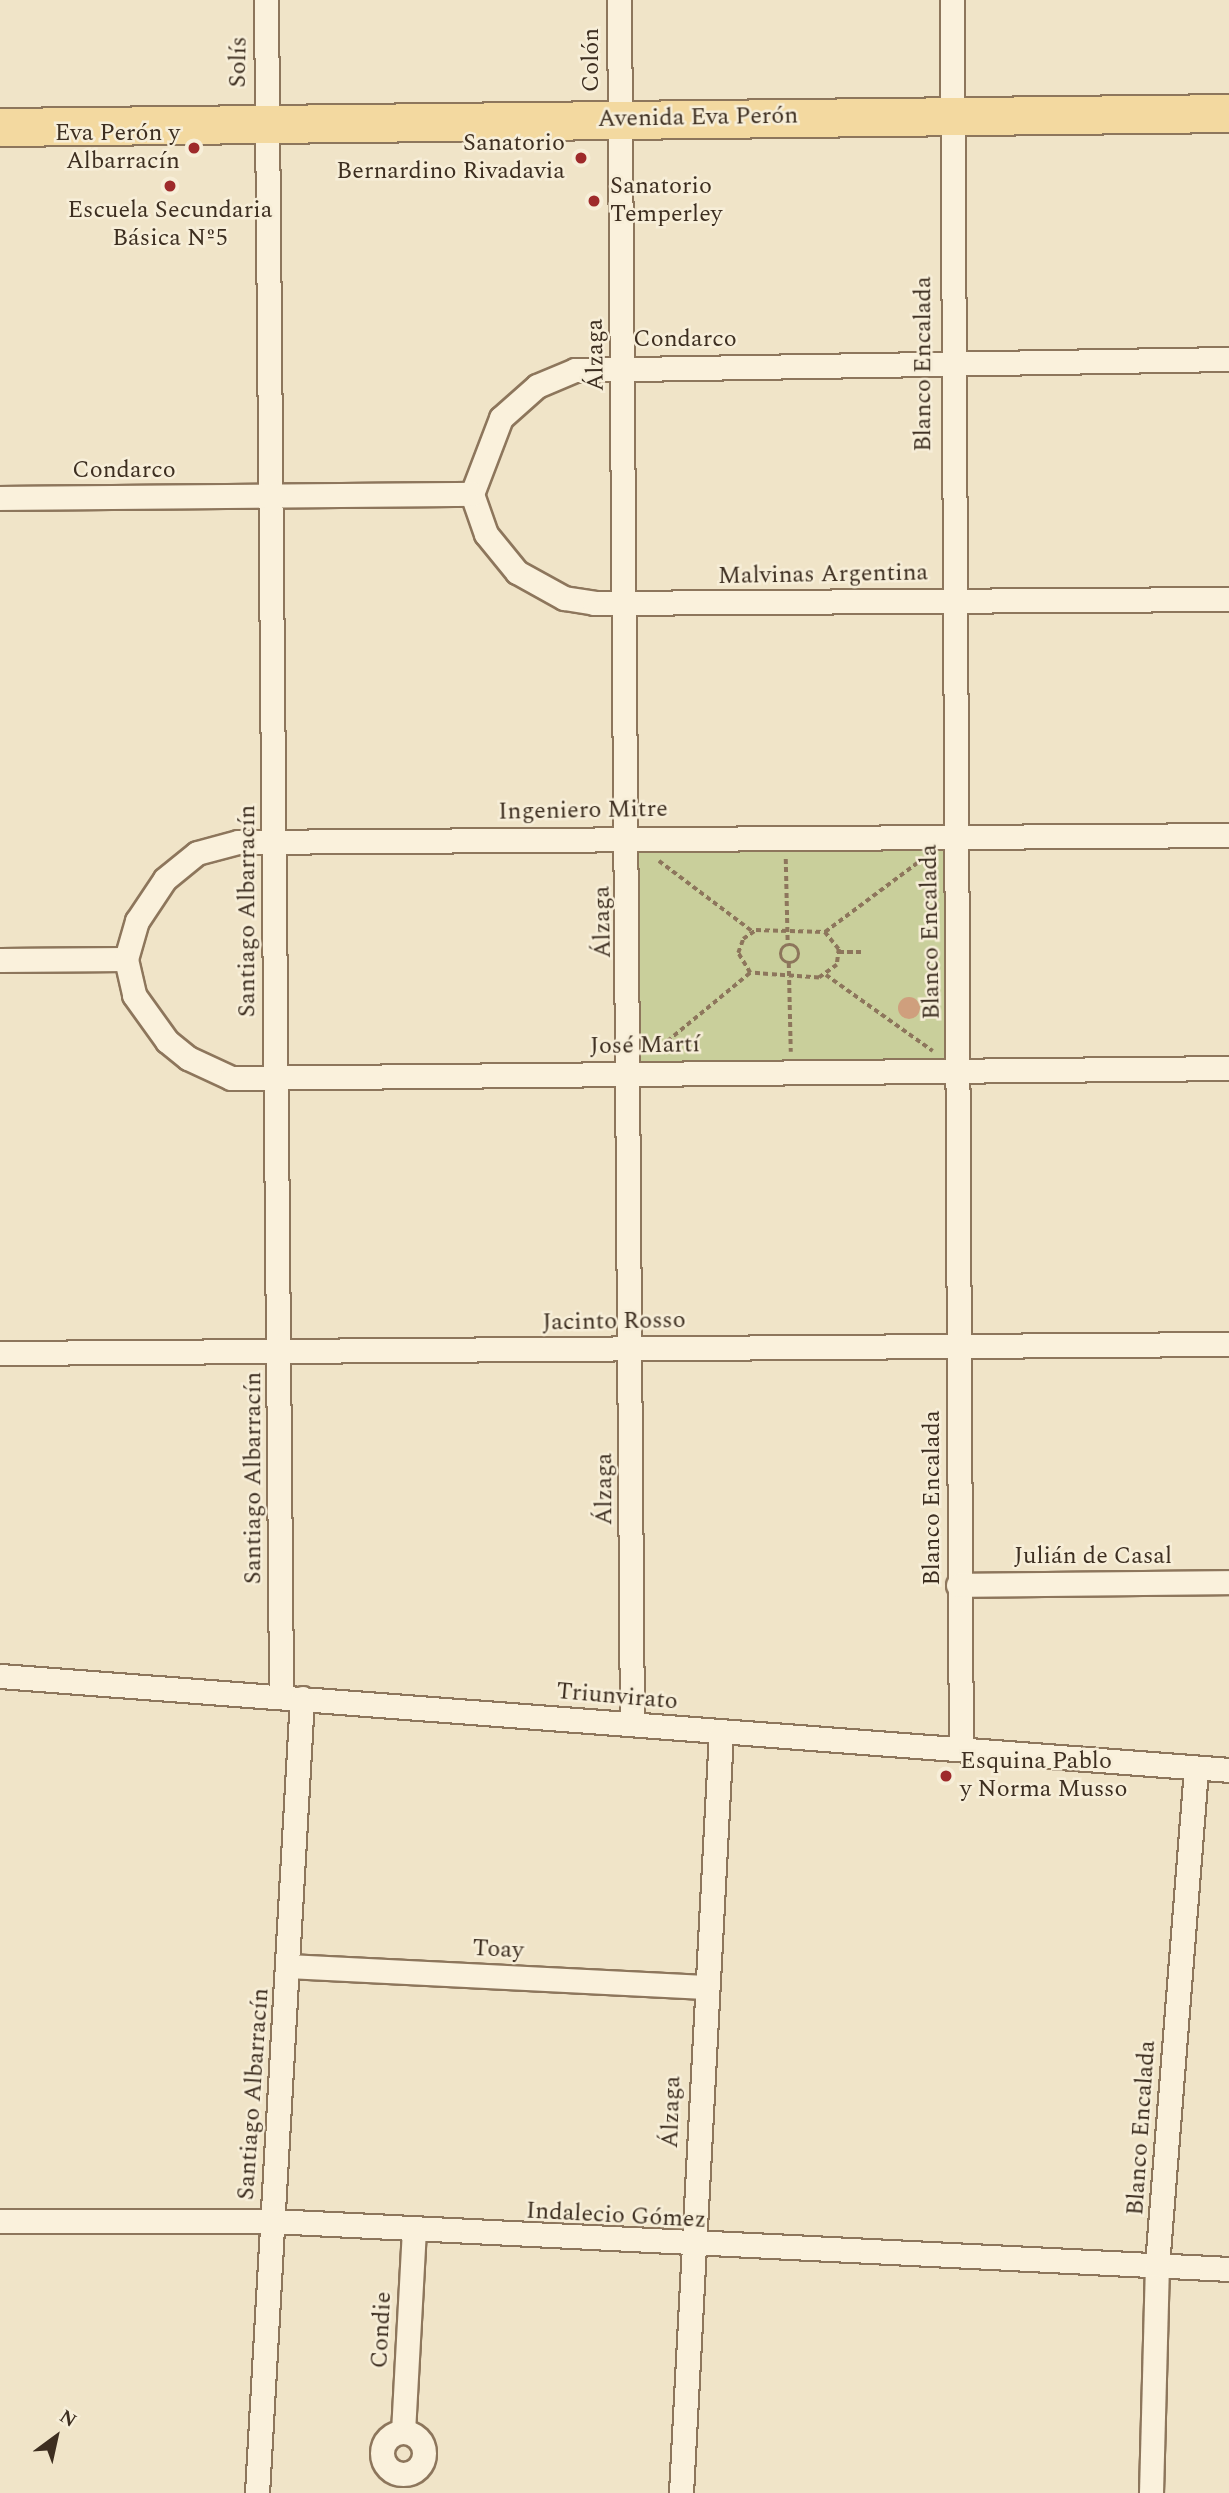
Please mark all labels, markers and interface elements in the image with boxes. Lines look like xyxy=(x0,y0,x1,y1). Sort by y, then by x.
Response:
street label: Colón xyxy=(578,28,606,92)
street label: Solís xyxy=(224,36,254,88)
street label: Avenida Eva Perón xyxy=(598,102,798,134)
place label: Eva Perón y Albarracín xyxy=(55,120,180,176)
place label: Sanatorio Bernardino Rivadavia xyxy=(336,130,565,186)
marker: Eva Perón y Albarracín xyxy=(186,140,202,156)
marker: Sanatorio Bernardino Rivadavia xyxy=(571,148,591,168)
place label: Sanatorio Temperley xyxy=(610,173,722,229)
marker: Escuela Secundaria Básica Nº5 xyxy=(162,178,178,194)
marker: Sanatorio Temperley xyxy=(584,191,604,211)
place label: Escuela Secundaria Básica Nº5 xyxy=(67,197,273,253)
street label: Blanco Encalada xyxy=(910,276,938,452)
street label: Álzaga xyxy=(581,318,611,392)
street label: Condarco xyxy=(633,326,737,354)
street label: Condarco xyxy=(72,457,176,485)
street label: Malvinas Argentina xyxy=(718,559,928,591)
street label: Ingeniero Mitre xyxy=(498,795,668,827)
street label: Santiago Albarracín xyxy=(234,805,262,1017)
street label: Blanco Encalada xyxy=(915,844,947,1020)
street label: Álzaga xyxy=(588,885,618,959)
street label: José Martí xyxy=(590,1031,700,1061)
street label: Jacinto Rosso xyxy=(542,1306,686,1338)
street label: Santiago Albarracín xyxy=(240,1372,268,1584)
street label: Blanco Encalada xyxy=(919,1410,947,1586)
street label: Álzaga xyxy=(591,1453,619,1525)
street label: Julián de Casal xyxy=(1014,1543,1172,1571)
street label: Triunvirato xyxy=(555,1677,679,1717)
place label: Esquina Pablo y Norma Musso xyxy=(960,1748,1127,1804)
marker: Esquina Pablo y Norma Musso xyxy=(938,1768,954,1784)
street label: Toay xyxy=(472,1934,524,1966)
street label: Santiago Albarracín xyxy=(232,1987,276,2201)
street label: Blanco Encalada xyxy=(1122,2039,1162,2217)
street label: Álzaga xyxy=(656,2075,688,2149)
street label: Indalecio Gómez xyxy=(525,2197,707,2235)
street label: Condie xyxy=(366,2291,398,2369)
north arrow xyxy=(21,2402,91,2472)
text: N xyxy=(53,2403,82,2435)

